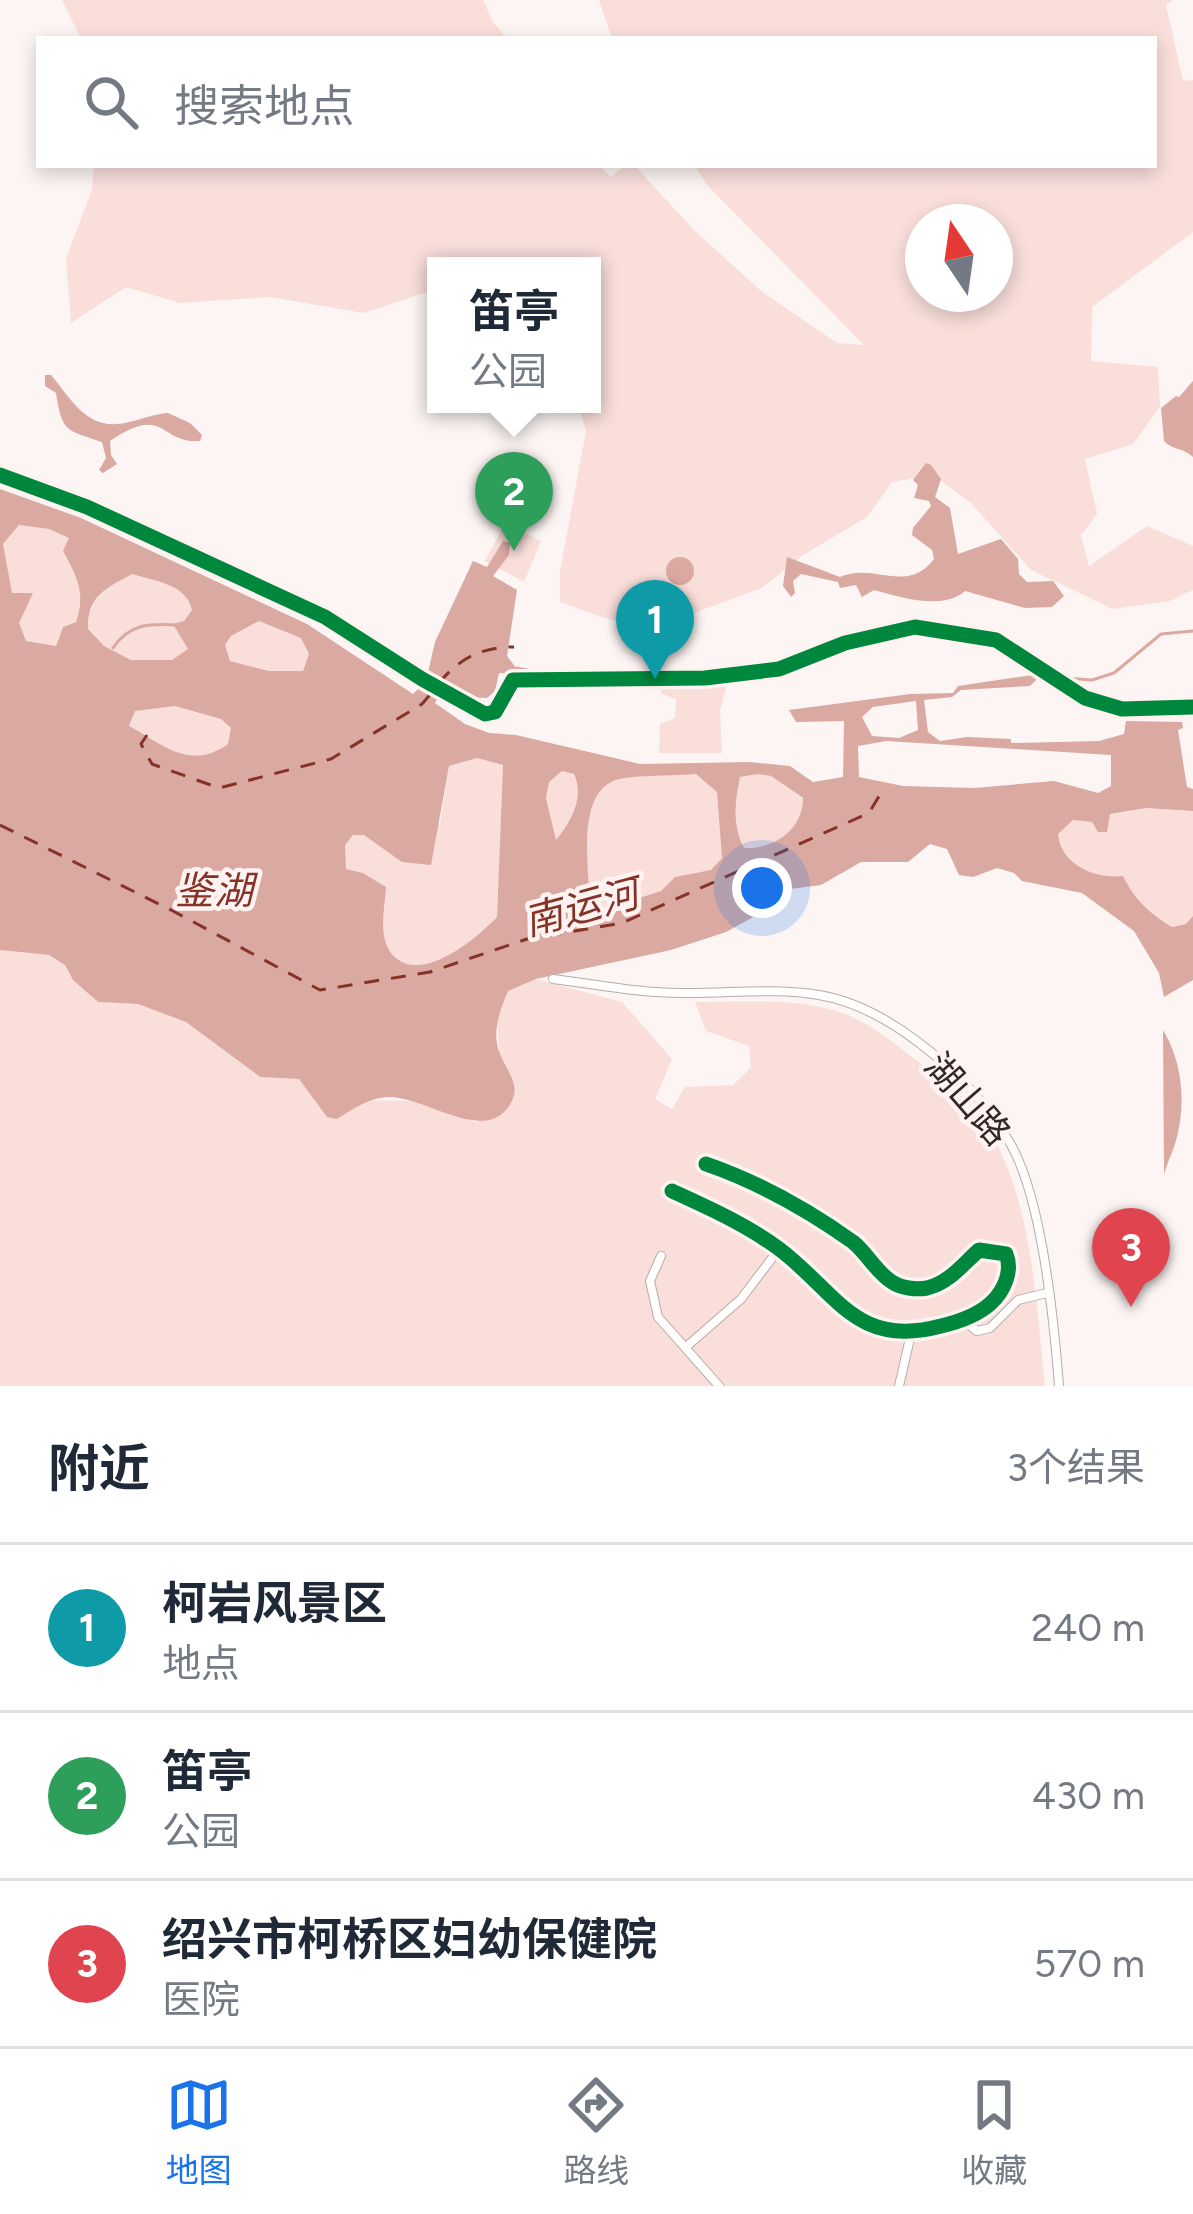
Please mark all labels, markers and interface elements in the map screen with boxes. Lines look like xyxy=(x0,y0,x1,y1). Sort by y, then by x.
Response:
search box xyxy=(36,36,1157,168)
icon: search xyxy=(78,69,144,135)
text: 搜索地点 xyxy=(174,79,354,133)
north arrow xyxy=(905,204,1013,312)
popup xyxy=(427,257,601,413)
text: 笛亭 xyxy=(469,284,559,338)
text: 公园 xyxy=(469,348,547,395)
pin: 2 xyxy=(475,452,553,551)
pin: 1 xyxy=(616,580,694,679)
your location xyxy=(732,858,792,918)
water label: 鉴湖 xyxy=(175,867,259,914)
water label: 南运河 xyxy=(519,868,650,945)
street label: 湖山路 xyxy=(916,1044,1019,1154)
pin: 3 xyxy=(1092,1208,1170,1307)
text: 附近 xyxy=(48,1438,150,1499)
text: 3个结果 xyxy=(1007,1444,1145,1491)
text: 柯岩风景区 xyxy=(162,1576,387,1630)
text: 1 xyxy=(79,1604,95,1651)
text: 240 m xyxy=(1031,1604,1145,1651)
text: 地点 xyxy=(162,1640,240,1687)
text: 笛亭 xyxy=(162,1744,252,1798)
text: 2 xyxy=(76,1772,98,1819)
text: 430 m xyxy=(1032,1772,1145,1819)
text: 公园 xyxy=(162,1808,240,1855)
text: 绍兴市柯桥区妇幼保健院 xyxy=(162,1912,657,1966)
text: 3 xyxy=(76,1940,98,1987)
text: 570 m xyxy=(1034,1940,1145,1987)
text: 医院 xyxy=(162,1976,240,2023)
tab: 地图 xyxy=(166,2072,232,2192)
tab: 路线 xyxy=(563,2072,629,2192)
tab: 收藏 xyxy=(961,2072,1027,2192)

